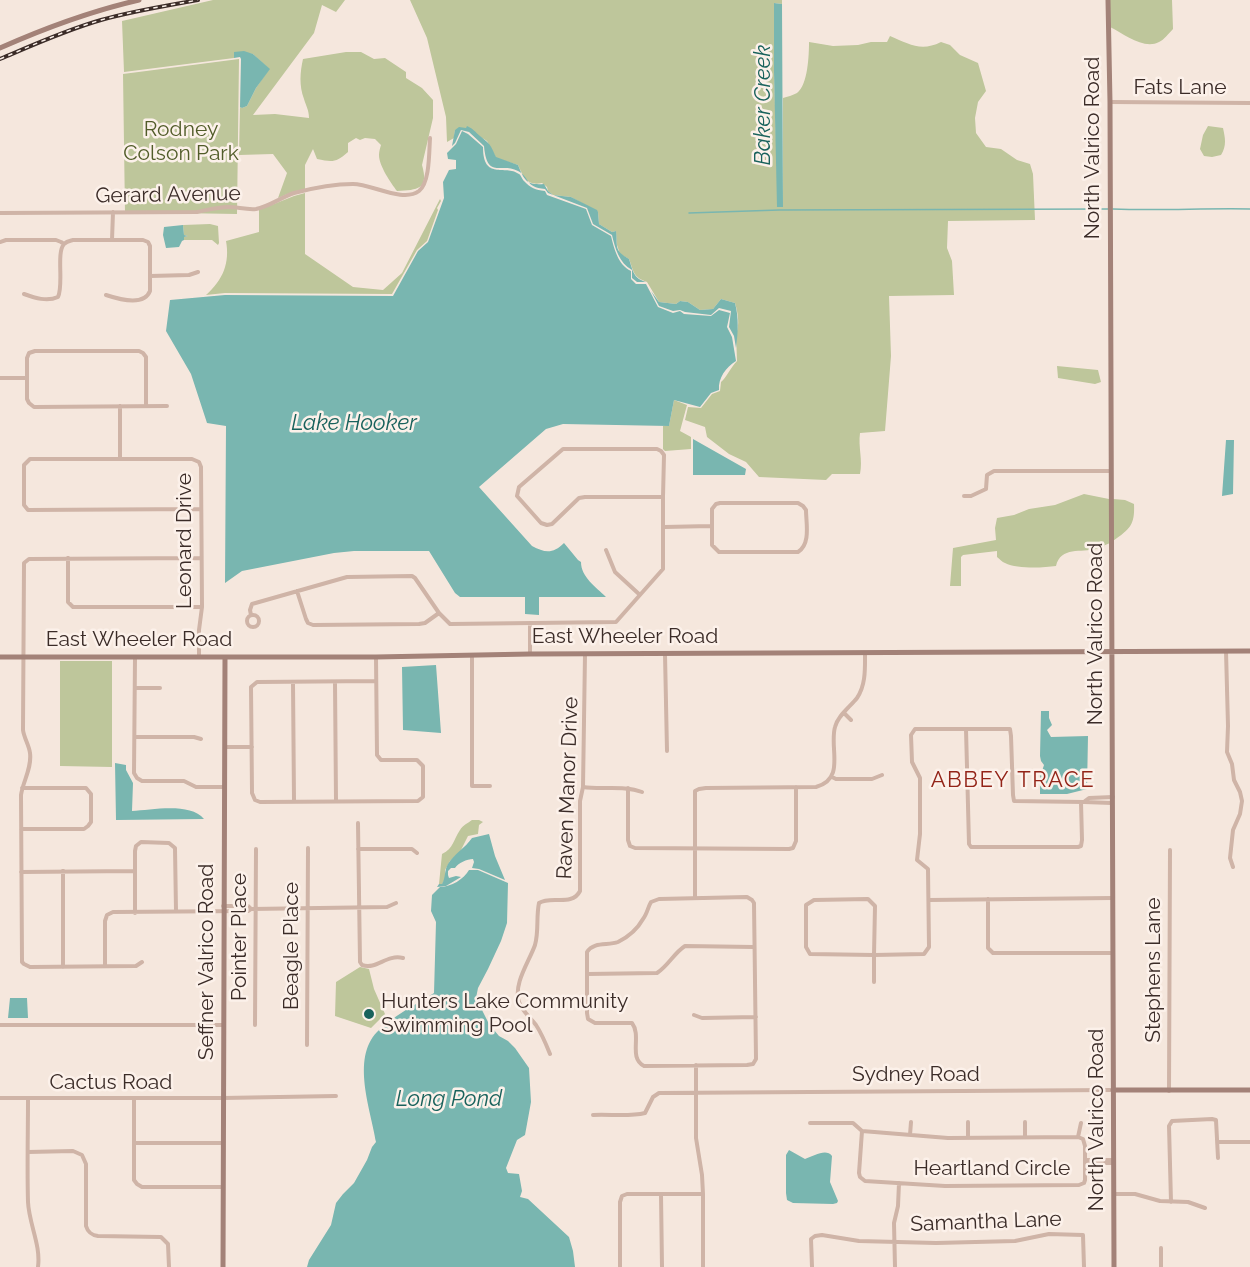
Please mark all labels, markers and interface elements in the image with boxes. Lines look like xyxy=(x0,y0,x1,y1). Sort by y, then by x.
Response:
water label: Baker Creek xyxy=(750,45,776,165)
street label: North Valrico Road xyxy=(1080,57,1106,239)
street label: Fats Lane xyxy=(1133,75,1227,101)
park label: Rodney Colson Park xyxy=(123,117,239,167)
street label: Gerard Avenue xyxy=(95,181,241,209)
water label: Lake Hooker xyxy=(291,410,417,436)
street label: Leonard Drive xyxy=(172,473,198,609)
street label: North Valrico Road xyxy=(1083,543,1109,725)
street label: East Wheeler Road xyxy=(532,624,718,650)
street label: East Wheeler Road xyxy=(46,627,232,653)
street label: Raven Manor Drive xyxy=(552,696,584,880)
district label: ABBEY TRACE xyxy=(931,767,1095,793)
street label: Seffner Valrico Road xyxy=(194,864,220,1060)
street label: Pointer Place xyxy=(227,873,253,1001)
street label: Beagle Place xyxy=(279,882,305,1010)
street label: Stephens Lane xyxy=(1141,897,1167,1043)
place label: Hunters Lake Community Swimming Pool xyxy=(381,989,628,1039)
marker: Hunters Lake Community Swimming Pool xyxy=(362,1007,376,1021)
street label: North Valrico Road xyxy=(1084,1029,1110,1211)
street label: Sydney Road xyxy=(852,1062,980,1088)
street label: Cactus Road xyxy=(50,1070,172,1096)
water label: Long Pond xyxy=(396,1086,502,1112)
street label: Heartland Circle xyxy=(914,1156,1070,1182)
street label: Samantha Lane xyxy=(910,1207,1062,1237)

